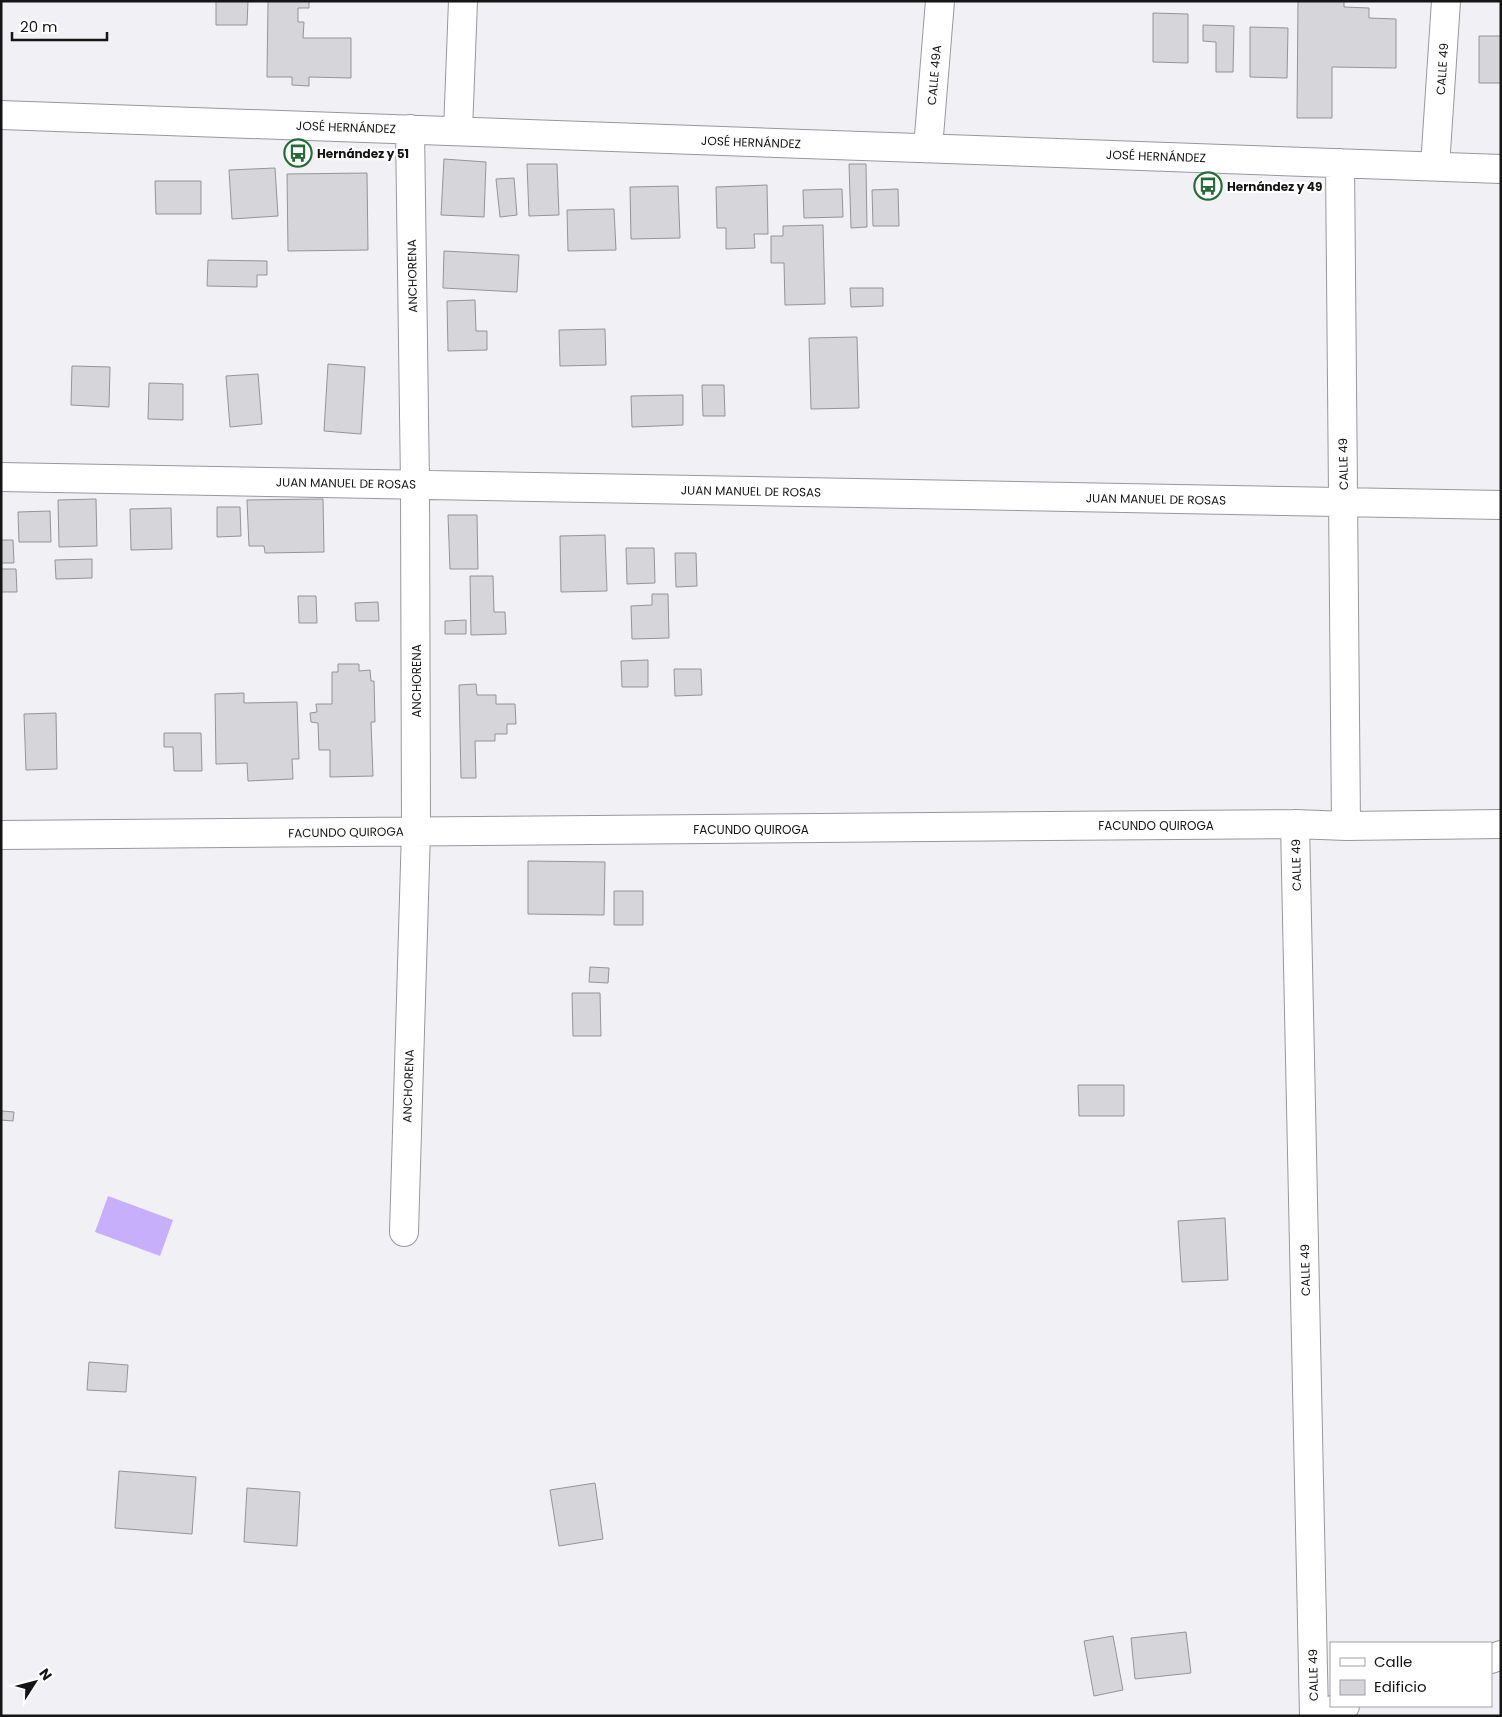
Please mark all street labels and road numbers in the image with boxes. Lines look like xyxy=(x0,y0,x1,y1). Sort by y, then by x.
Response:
street label: CALLE 49 xyxy=(1432,42,1452,96)
street label: CALLE 49A xyxy=(923,44,945,106)
street label: JOSÉ HERNÁNDEZ xyxy=(296,117,396,137)
street label: JOSÉ HERNÁNDEZ xyxy=(701,132,801,152)
street label: JOSÉ HERNÁNDEZ xyxy=(1106,146,1206,166)
street label: ANCHORENA xyxy=(403,239,421,313)
street label: CALLE 49 xyxy=(1334,438,1352,490)
street label: JUAN MANUEL DE ROSAS xyxy=(276,473,416,493)
street label: JUAN MANUEL DE ROSAS xyxy=(681,481,821,501)
street label: JUAN MANUEL DE ROSAS xyxy=(1086,489,1226,509)
street label: ANCHORENA xyxy=(408,644,425,718)
street label: FACUNDO QUIROGA xyxy=(1098,817,1214,834)
street label: FACUNDO QUIROGA xyxy=(693,821,809,838)
street label: FACUNDO QUIROGA xyxy=(288,822,404,842)
street label: CALLE 49 xyxy=(1287,839,1305,891)
street label: ANCHORENA xyxy=(398,1049,418,1123)
street label: CALLE 49 xyxy=(1296,1244,1314,1296)
street label: CALLE 49 xyxy=(1304,1649,1322,1701)

